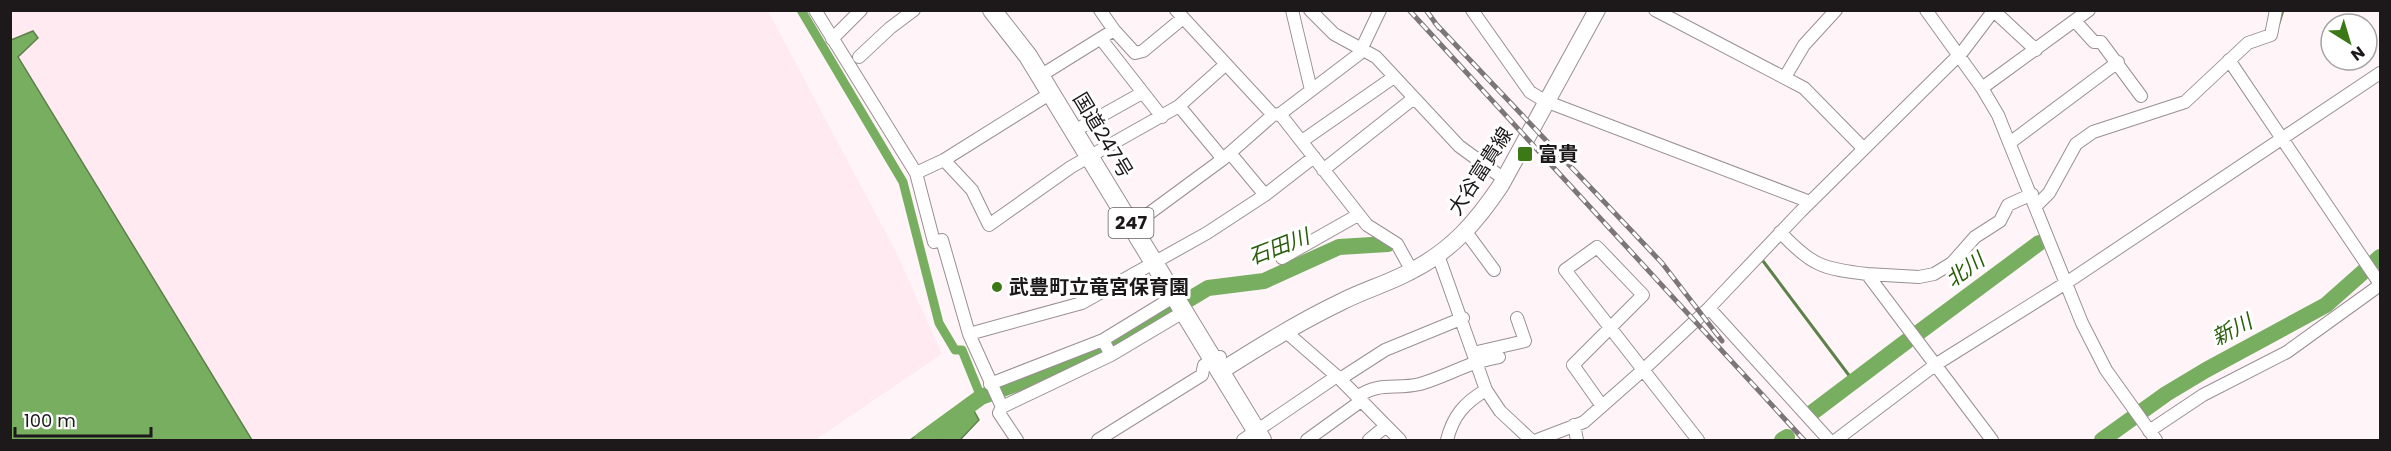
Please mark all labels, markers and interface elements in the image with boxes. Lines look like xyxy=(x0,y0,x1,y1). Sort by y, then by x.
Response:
north arrow xyxy=(2319,12,2379,72)
text: N xyxy=(2346,41,2369,66)
street label: 国道247号 xyxy=(1067,87,1139,183)
street label: 大谷富貴線 xyxy=(1441,121,1519,221)
place label: 富貴 xyxy=(1538,140,1578,168)
marker: 富貴 xyxy=(1516,145,1534,163)
road number: 247 xyxy=(1108,208,1154,238)
water label: 石田川 xyxy=(1244,221,1315,271)
water label: 北川 xyxy=(1939,244,1992,294)
place label: 武豊町立竜宮保育園 xyxy=(1009,273,1189,301)
marker: 武豊町立竜宮保育園 xyxy=(990,280,1004,294)
water label: 新川 xyxy=(2206,306,2259,352)
scale bar xyxy=(15,400,152,438)
text: 100 m xyxy=(24,408,76,433)

